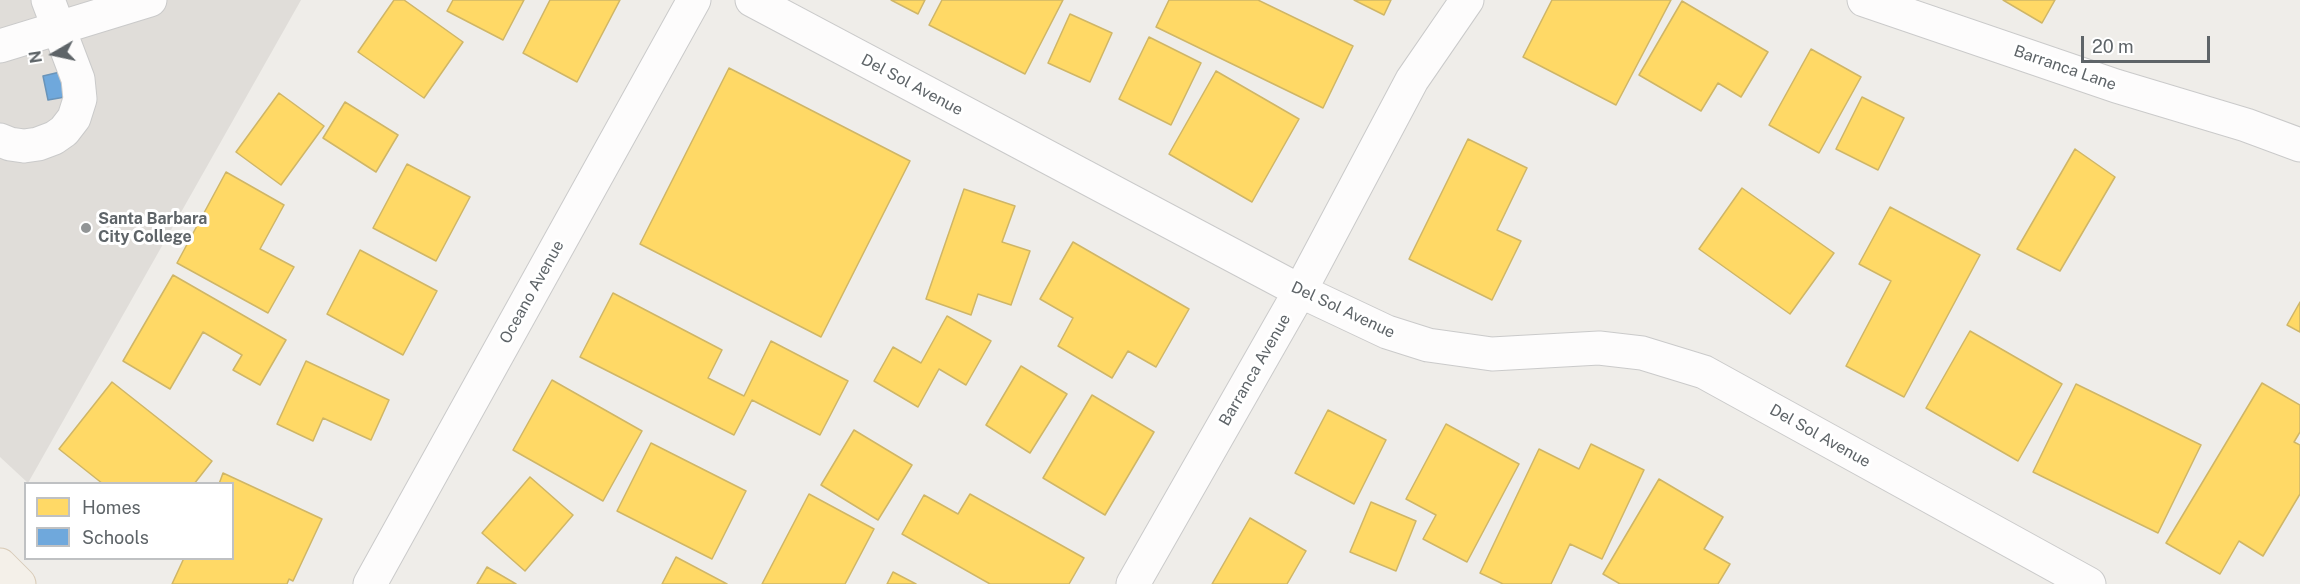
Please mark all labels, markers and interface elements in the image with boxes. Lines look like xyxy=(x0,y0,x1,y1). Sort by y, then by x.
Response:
north arrow xyxy=(24,24,84,84)
scale bar xyxy=(2084,24,2213,62)
text: 20 m xyxy=(2092,36,2134,57)
street label: Barranca Lane xyxy=(2011,41,2119,95)
text: N xyxy=(25,49,46,65)
street label: Del Sol Avenue xyxy=(858,50,966,120)
place label: Santa Barbara City College xyxy=(98,209,207,247)
marker: Santa Barbara City College xyxy=(79,221,93,235)
street label: Oceano Avenue xyxy=(496,237,568,347)
street label: Del Sol Avenue xyxy=(1288,278,1398,342)
street label: Barranca Avenue xyxy=(1215,311,1295,429)
street label: Del Sol Avenue xyxy=(1766,400,1874,472)
legend xyxy=(24,482,234,560)
text: Homes xyxy=(82,497,141,518)
text: Schools xyxy=(82,527,149,548)

